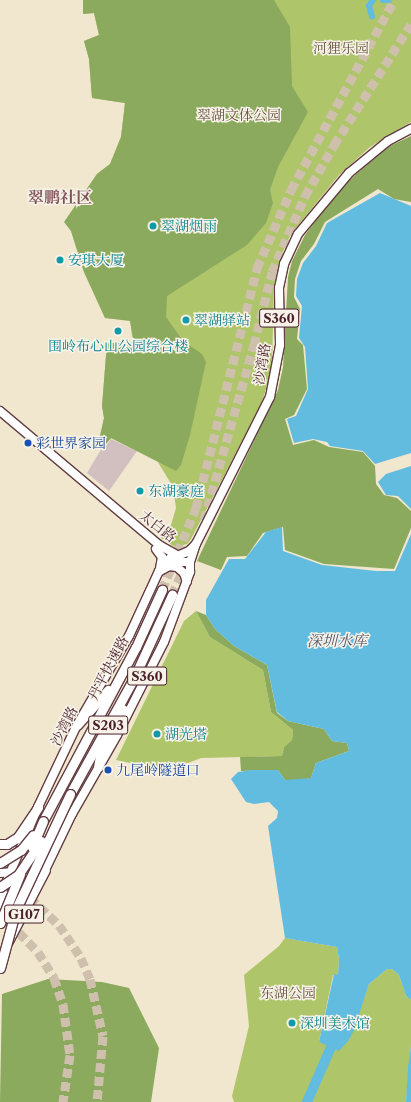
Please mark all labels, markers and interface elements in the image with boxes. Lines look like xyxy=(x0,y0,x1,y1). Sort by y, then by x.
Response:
park label: 河狸乐园 xyxy=(313,40,369,56)
park label: 翠湖文体公园 xyxy=(197,107,281,123)
district label: 翠鹏社区 xyxy=(28,187,92,207)
place label: 翠湖烟雨 xyxy=(161,218,217,234)
marker: 翠湖烟雨 xyxy=(148,221,158,231)
place label: 安琪大厦 xyxy=(68,252,124,268)
marker: 安琪大厦 xyxy=(55,255,65,265)
road number: S360 xyxy=(259,307,299,329)
place label: 翠湖驿站 xyxy=(194,312,250,328)
marker: 翠湖驿站 xyxy=(181,315,191,325)
marker: 围岭布心山公园综合楼 xyxy=(113,326,123,336)
place label: 围岭布心山公园综合楼 xyxy=(48,338,188,354)
street label: 沙湾路 xyxy=(250,342,274,386)
place label: 彩世界家园 xyxy=(36,435,106,451)
marker: 彩世界家园 xyxy=(23,438,33,448)
place label: 东湖豪庭 xyxy=(148,483,204,499)
marker: 东湖豪庭 xyxy=(135,486,145,496)
street label: 太白路 xyxy=(136,506,180,546)
water label: 深圳水库 xyxy=(307,632,367,650)
street label: 丹平快速路 xyxy=(84,633,132,703)
road number: S360 xyxy=(127,665,167,687)
street label: 沙湾路 xyxy=(47,703,81,749)
road number: S203 xyxy=(88,714,128,736)
place label: 湖光塔 xyxy=(165,726,207,742)
marker: 湖光塔 xyxy=(152,729,162,739)
place label: 九尾岭隧道口 xyxy=(116,762,200,778)
marker: 九尾岭隧道口 xyxy=(103,765,113,775)
road number: G107 xyxy=(4,903,44,925)
park label: 东湖公园 xyxy=(260,985,316,1001)
place label: 深圳美术馆 xyxy=(300,1015,370,1031)
marker: 深圳美术馆 xyxy=(287,1018,297,1028)

